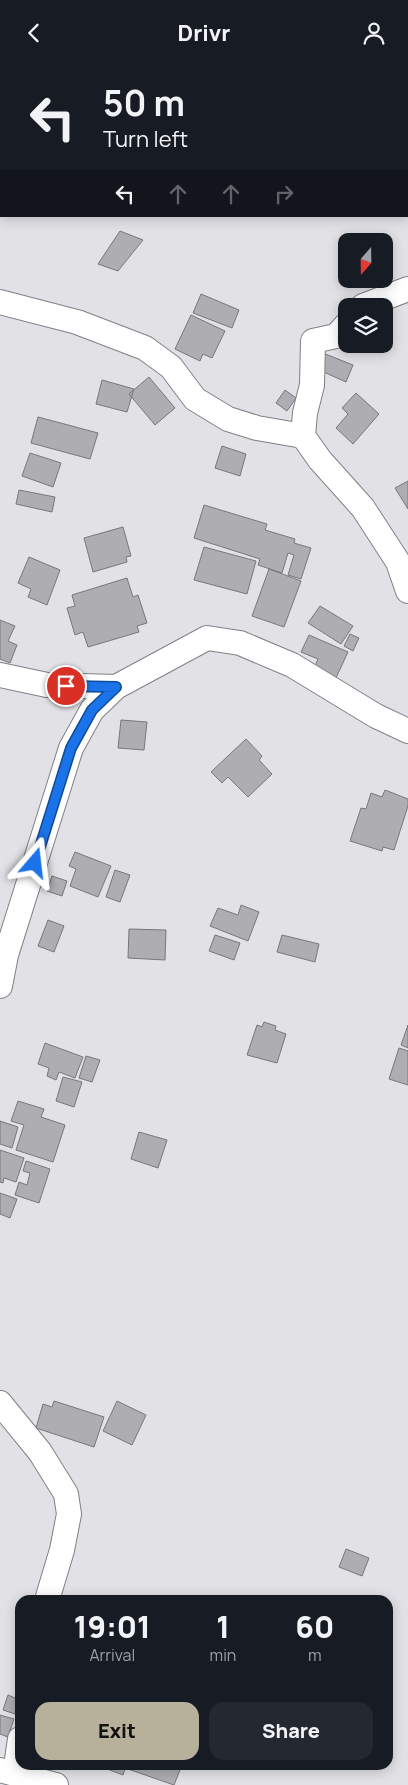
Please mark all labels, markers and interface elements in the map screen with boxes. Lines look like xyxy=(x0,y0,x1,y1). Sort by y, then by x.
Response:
text: Drivr xyxy=(178,18,230,48)
icon: back xyxy=(20,19,48,47)
icon: person xyxy=(360,19,388,47)
text: 50 m xyxy=(103,79,185,127)
icon: left xyxy=(20,85,85,150)
text: Turn left xyxy=(103,124,188,154)
icon: left xyxy=(111,180,139,208)
icon: ahead xyxy=(164,180,192,208)
icon: ahead xyxy=(217,180,245,208)
icon: right xyxy=(270,180,298,208)
north arrow xyxy=(338,233,392,287)
map controls xyxy=(338,233,393,353)
button: layers xyxy=(338,298,393,353)
pin xyxy=(45,665,87,707)
icon: arrive xyxy=(52,672,80,700)
position arrow xyxy=(8,836,60,888)
text: 19:01 xyxy=(74,1606,151,1647)
text: 1 xyxy=(216,1606,230,1647)
text: 60 xyxy=(295,1606,334,1647)
text: Arrival xyxy=(89,1644,135,1666)
text: min xyxy=(210,1644,236,1666)
text: m xyxy=(308,1644,321,1666)
button: Exit xyxy=(35,1702,199,1760)
button: Share xyxy=(209,1702,373,1760)

